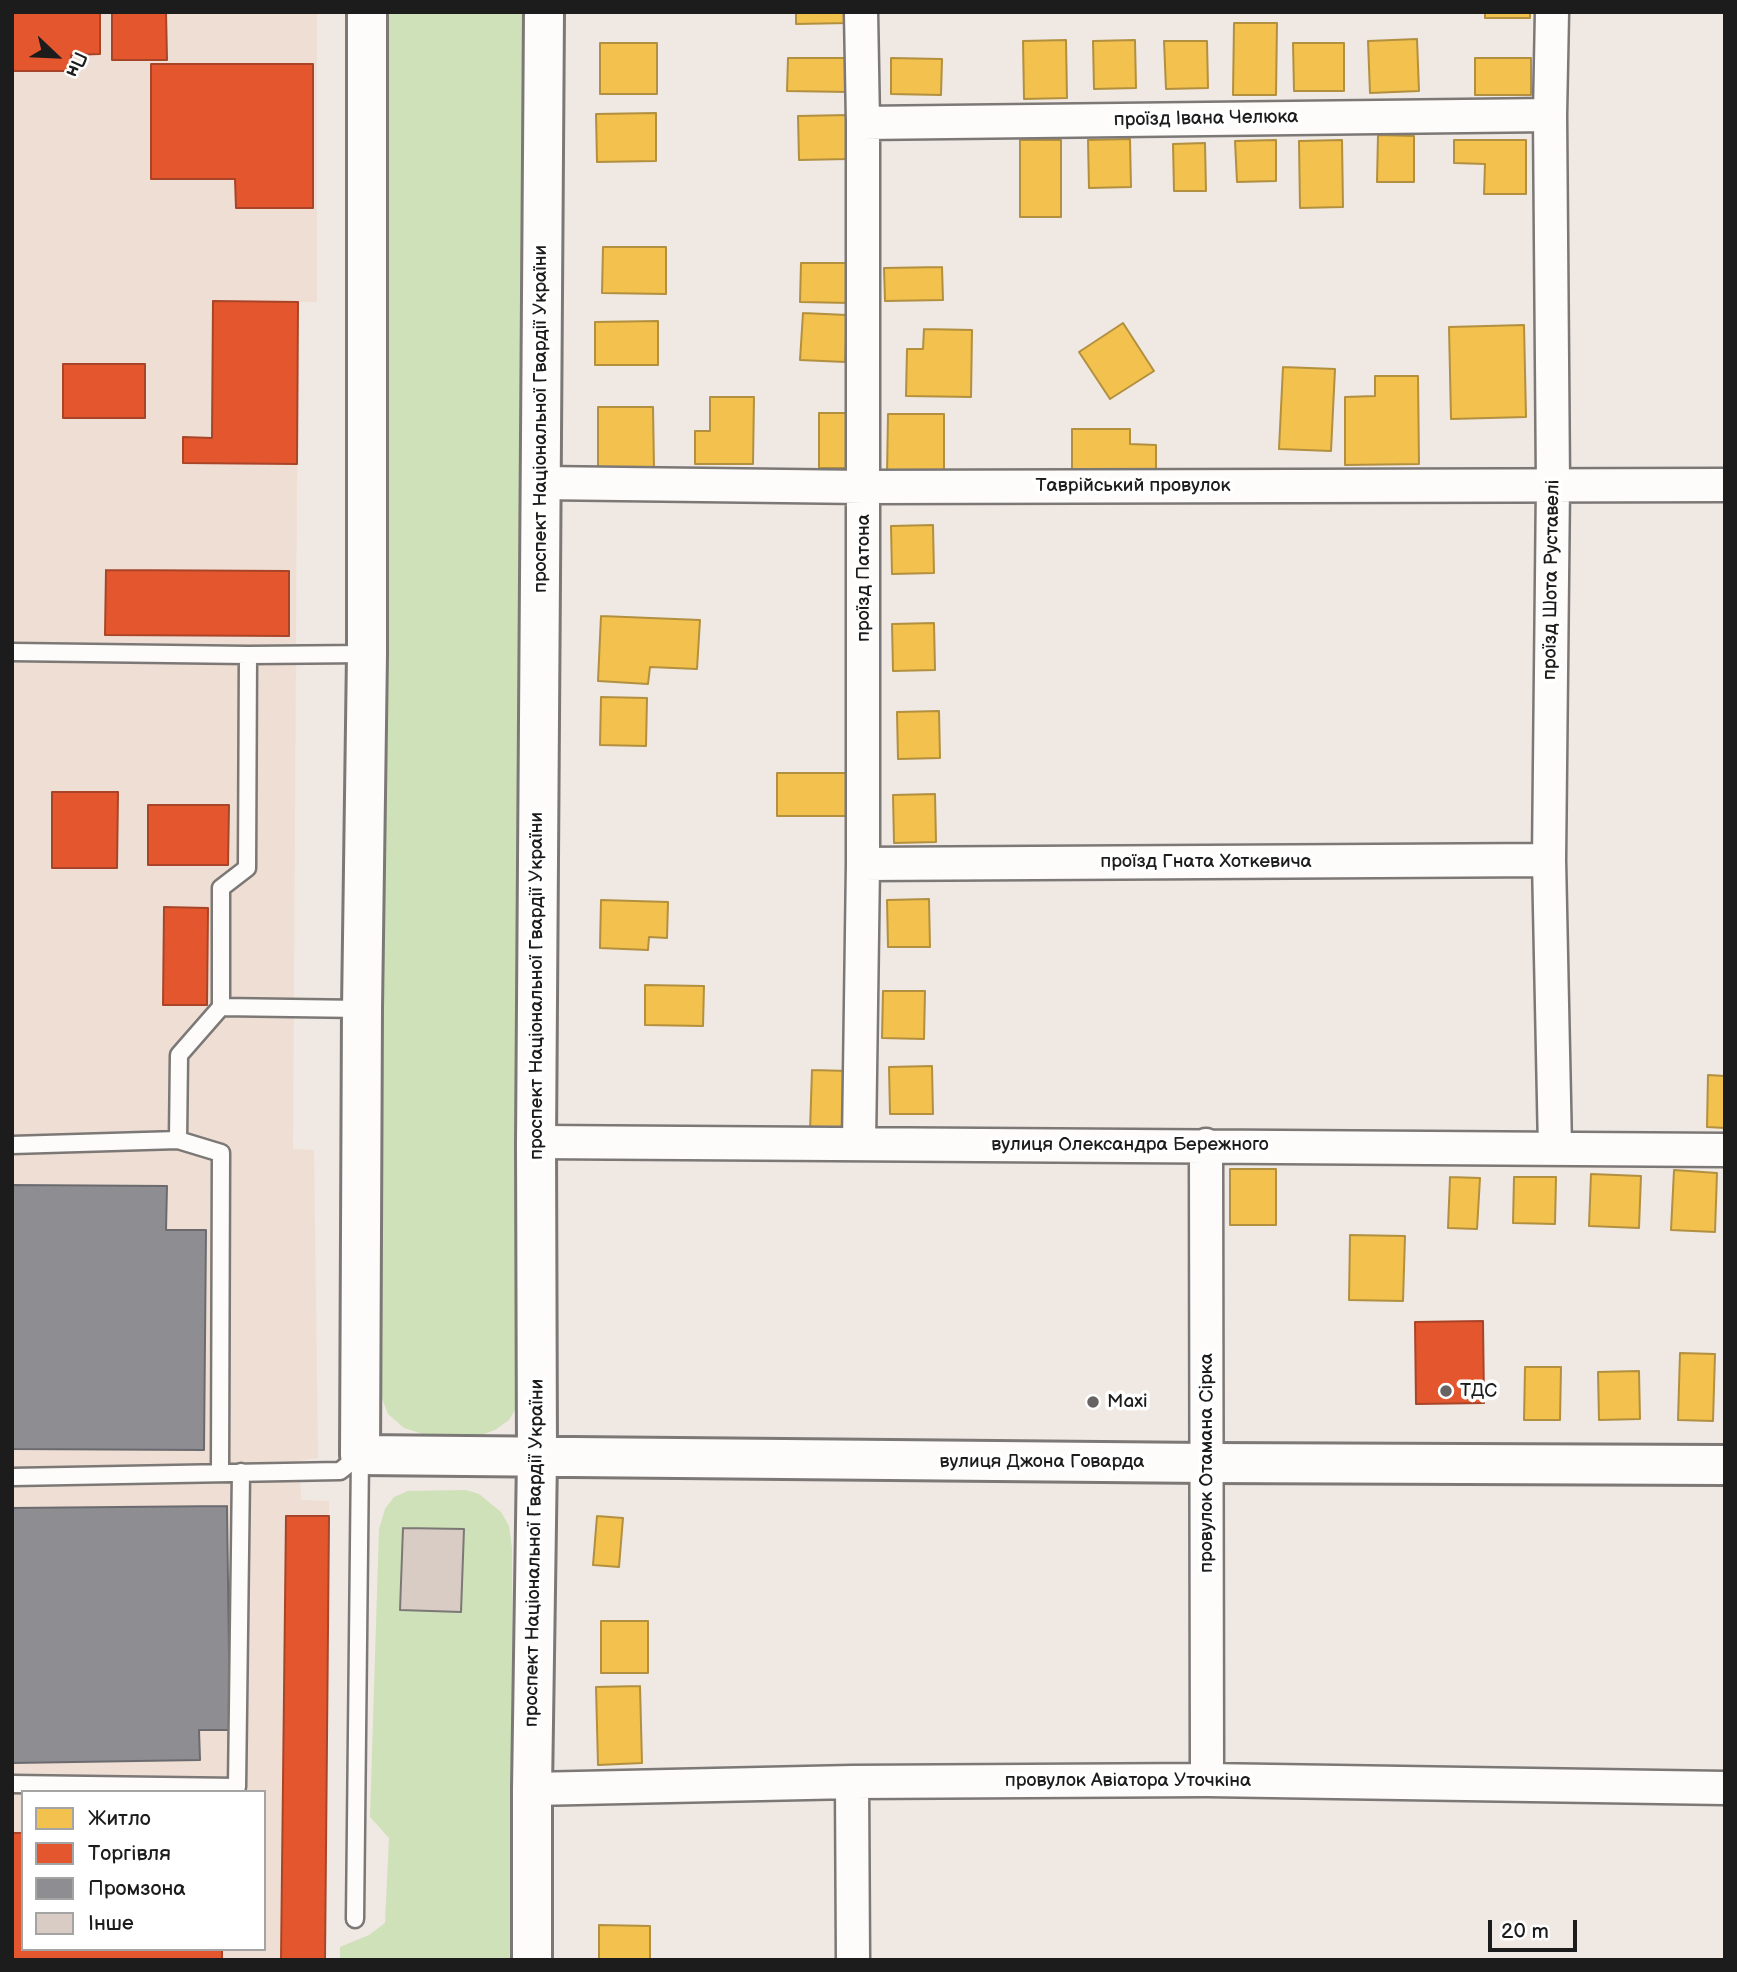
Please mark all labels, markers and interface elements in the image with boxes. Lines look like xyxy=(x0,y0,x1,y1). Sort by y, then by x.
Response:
north arrow xyxy=(21,21,91,91)
text: Пн xyxy=(60,48,91,81)
street label: проїзд Івана Челюка xyxy=(1113,106,1299,132)
street label: проспект Національної Гвардії України xyxy=(530,245,552,593)
street label: Таврійський провулок xyxy=(1035,475,1231,497)
street label: проїзд Шота Руставелі xyxy=(1539,480,1565,680)
street label: проїзд Патона xyxy=(853,514,875,642)
street label: проспект Національної Гвардії України xyxy=(526,812,548,1160)
street label: проїзд Гната Хоткевича xyxy=(1100,851,1312,873)
street label: вулиця Олександра Бережного xyxy=(991,1134,1269,1156)
street label: провулок Отамана Сірка xyxy=(1196,1353,1218,1573)
street label: проспект Національної Гвардії України xyxy=(521,1379,549,1727)
place label: ТДС xyxy=(1460,1380,1497,1402)
marker: ТДС xyxy=(1438,1383,1454,1399)
place label: Maxi xyxy=(1107,1391,1147,1413)
marker: Maxi xyxy=(1085,1394,1101,1410)
street label: вулиця Джона Говарда xyxy=(940,1451,1144,1473)
street label: провулок Авіатора Уточкіна xyxy=(1005,1770,1251,1792)
legend xyxy=(21,1790,266,1951)
text: Житло xyxy=(88,1806,151,1831)
text: Торгівля xyxy=(88,1841,171,1866)
text: Промзона xyxy=(88,1876,186,1901)
scale bar xyxy=(1492,1906,1581,1950)
text: Інше xyxy=(88,1911,134,1936)
text: 20 m xyxy=(1501,1919,1549,1944)

